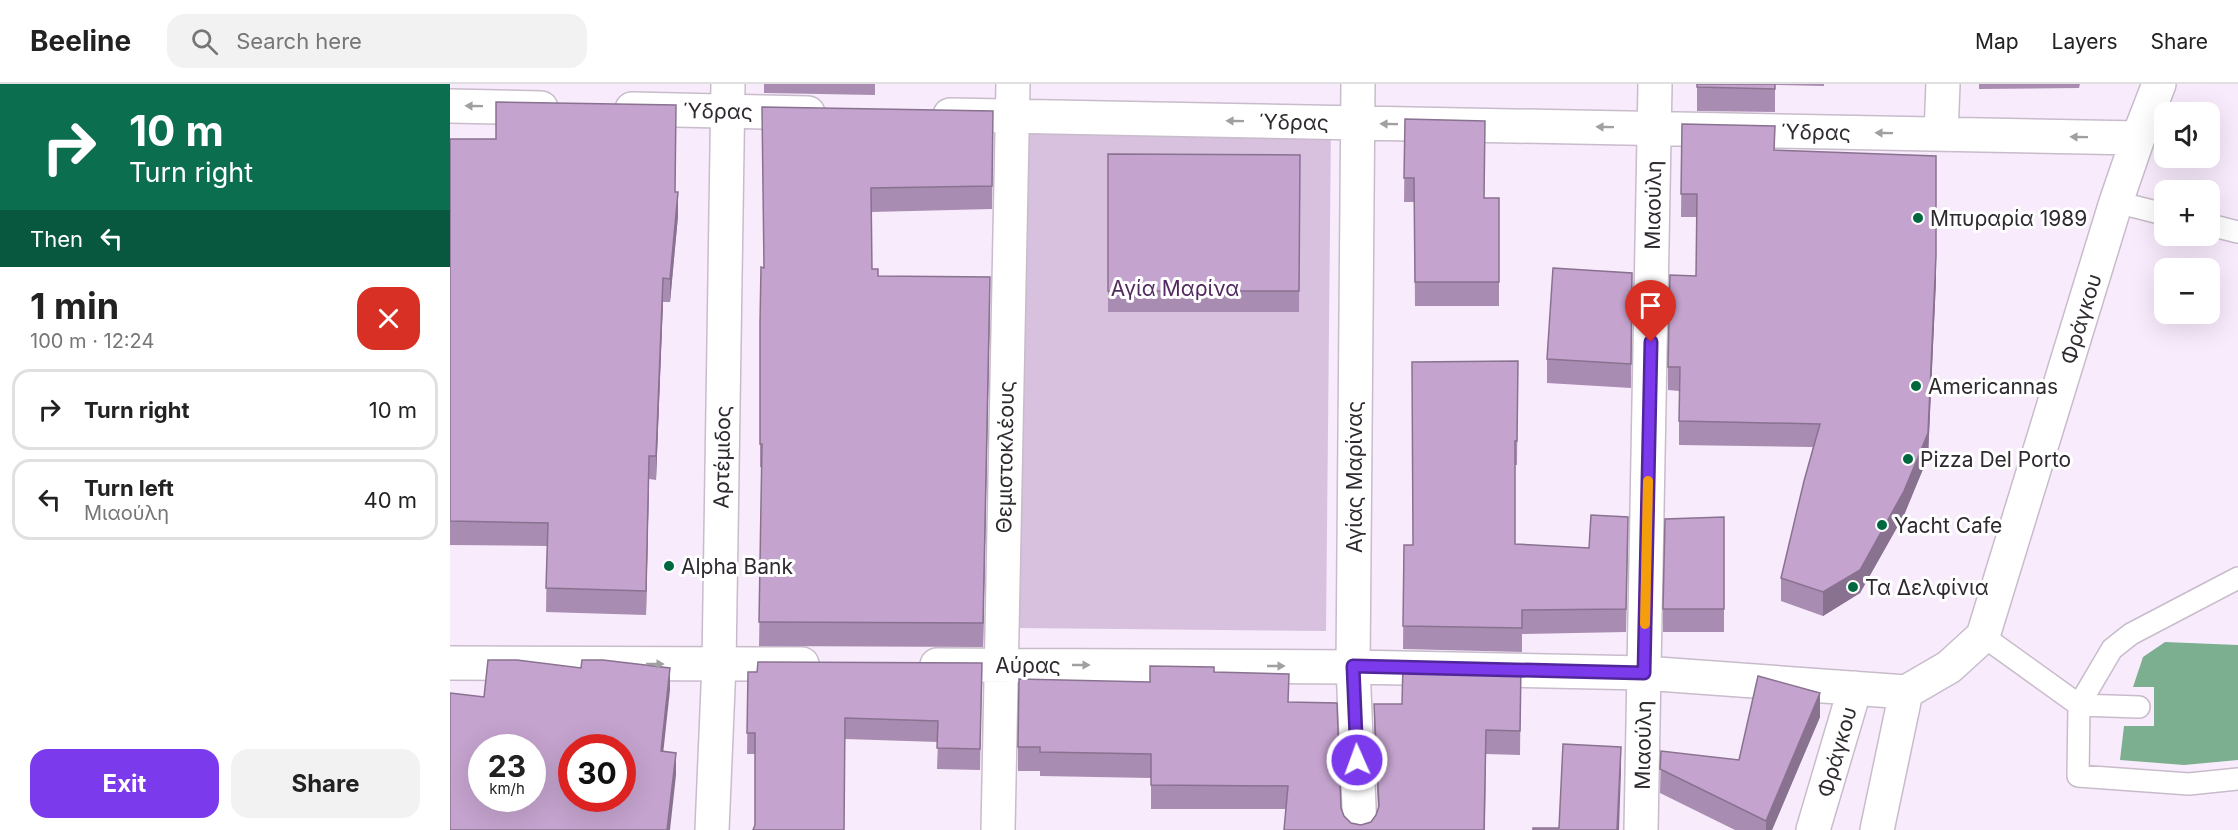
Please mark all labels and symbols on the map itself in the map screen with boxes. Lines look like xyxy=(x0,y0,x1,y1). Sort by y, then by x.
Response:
street label: Ύδρας xyxy=(683,98,753,124)
one-way arrow xyxy=(464,101,483,111)
street label: Ύδρας xyxy=(1259,109,1329,135)
one-way arrow xyxy=(1226,116,1245,126)
one-way arrow xyxy=(1380,119,1399,128)
street label: Ύδρας xyxy=(1781,119,1851,145)
one-way arrow xyxy=(1596,123,1615,132)
one-way arrow xyxy=(1875,128,1894,138)
one-way arrow xyxy=(2070,132,2089,141)
street label: Μιαούλη xyxy=(1640,160,1666,250)
place label: Μπυραρία 1989 xyxy=(1930,206,2087,231)
marker: Μπυραρία 1989 xyxy=(1911,211,1925,225)
street label: Φράγκου xyxy=(2055,271,2107,367)
park label: Αγία Μαρίνα xyxy=(1111,276,1239,301)
pin xyxy=(1625,280,1676,342)
place label: Americannas xyxy=(1928,374,2058,399)
marker: Americannas xyxy=(1909,379,1923,393)
street label: Θεμιστοκλέους xyxy=(991,380,1019,534)
street label: Αγίας Μαρίνας xyxy=(1342,401,1367,553)
street label: Αρτέμιδος xyxy=(709,405,735,509)
place label: Pizza Del Porto xyxy=(1920,447,2071,472)
marker: Pizza Del Porto xyxy=(1901,452,1915,466)
place label: Yacht Cafe xyxy=(1894,513,2002,538)
marker: Yacht Cafe xyxy=(1875,518,1889,532)
place label: Alpha Bank xyxy=(681,554,793,579)
marker: Alpha Bank xyxy=(662,559,676,573)
place label: Τα Δελφίνια xyxy=(1865,575,1989,600)
marker: Τα Δελφίνια xyxy=(1846,580,1860,594)
street label: Αύρας xyxy=(995,653,1061,678)
one-way arrow xyxy=(646,659,665,669)
one-way arrow xyxy=(1072,661,1091,670)
one-way arrow xyxy=(1267,661,1286,671)
street label: Μιαούλη xyxy=(1630,700,1656,790)
street label: Φράγκου xyxy=(1812,704,1862,800)
position arrow xyxy=(1325,728,1389,792)
speed limit sign: 30 xyxy=(558,734,636,812)

